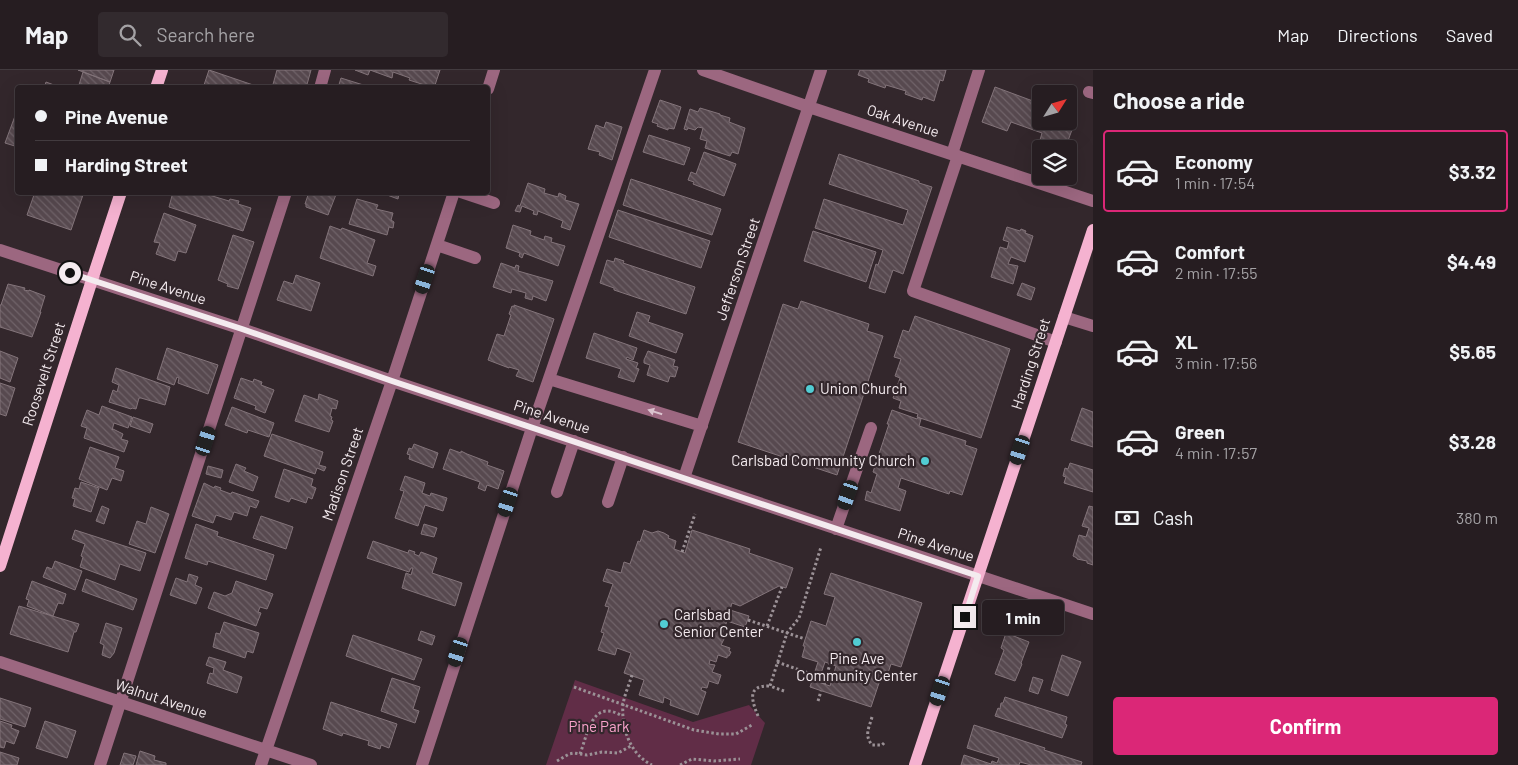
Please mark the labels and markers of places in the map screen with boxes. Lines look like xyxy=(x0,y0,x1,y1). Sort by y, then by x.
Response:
place label: Union Church xyxy=(820,379,907,397)
marker: Union Church xyxy=(804,383,816,395)
place label: Carlsbad Community Church xyxy=(731,451,915,469)
marker: Carlsbad Community Church xyxy=(919,455,931,467)
place label: Carlsbad Senior Center xyxy=(674,605,764,640)
marker: Carlsbad Senior Center xyxy=(658,618,670,630)
marker: Pine Ave Community Center xyxy=(851,636,863,648)
place label: Pine Ave Community Center xyxy=(796,649,918,684)

